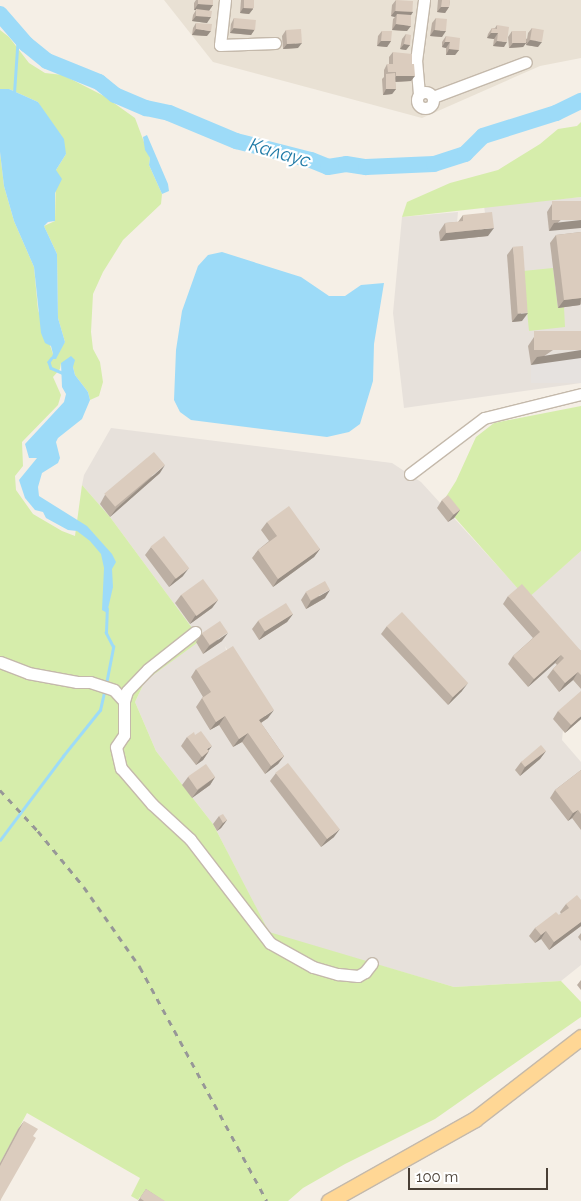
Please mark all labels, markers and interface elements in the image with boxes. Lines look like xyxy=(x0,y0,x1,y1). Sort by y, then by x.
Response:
water label: Калаус xyxy=(246,133,314,173)
scale bar xyxy=(411,1158,551,1190)
text: 100 m xyxy=(416,1168,458,1186)

